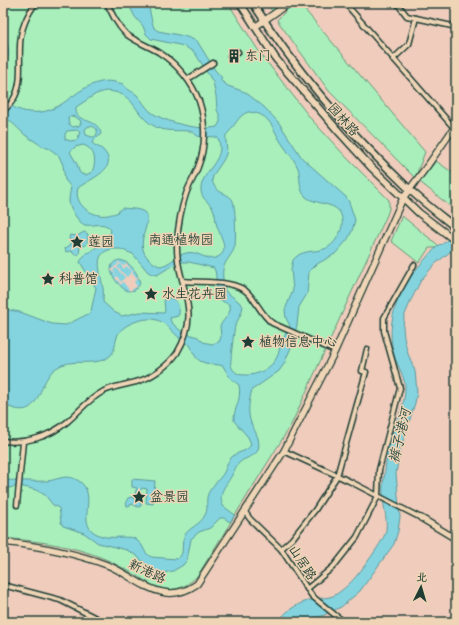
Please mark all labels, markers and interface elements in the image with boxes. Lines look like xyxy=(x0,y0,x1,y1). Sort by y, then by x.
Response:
place label: 东门 xyxy=(245,47,271,66)
building icon: 东门 xyxy=(226,48,242,64)
street label: 园林路 xyxy=(323,99,363,141)
park label: 南通植物园 xyxy=(148,231,214,250)
place label: 莲园 xyxy=(88,233,114,252)
place icon: 莲园 xyxy=(69,234,85,250)
place label: 科普馆 xyxy=(59,270,98,289)
place icon: 科普馆 xyxy=(40,271,56,287)
place label: 水生花卉园 xyxy=(162,285,227,304)
place icon: 水生花卉园 xyxy=(143,286,159,302)
place label: 植物信息中心 xyxy=(259,333,337,352)
place icon: 植物信息中心 xyxy=(240,334,256,350)
water label: 裤子港河 xyxy=(384,404,418,466)
place label: 盆景园 xyxy=(150,488,189,507)
place icon: 盆景园 xyxy=(131,489,147,505)
street label: 山居路 xyxy=(283,541,321,585)
street label: 新港路 xyxy=(125,555,169,589)
north arrow xyxy=(401,567,441,607)
text: 北 xyxy=(416,570,428,586)

